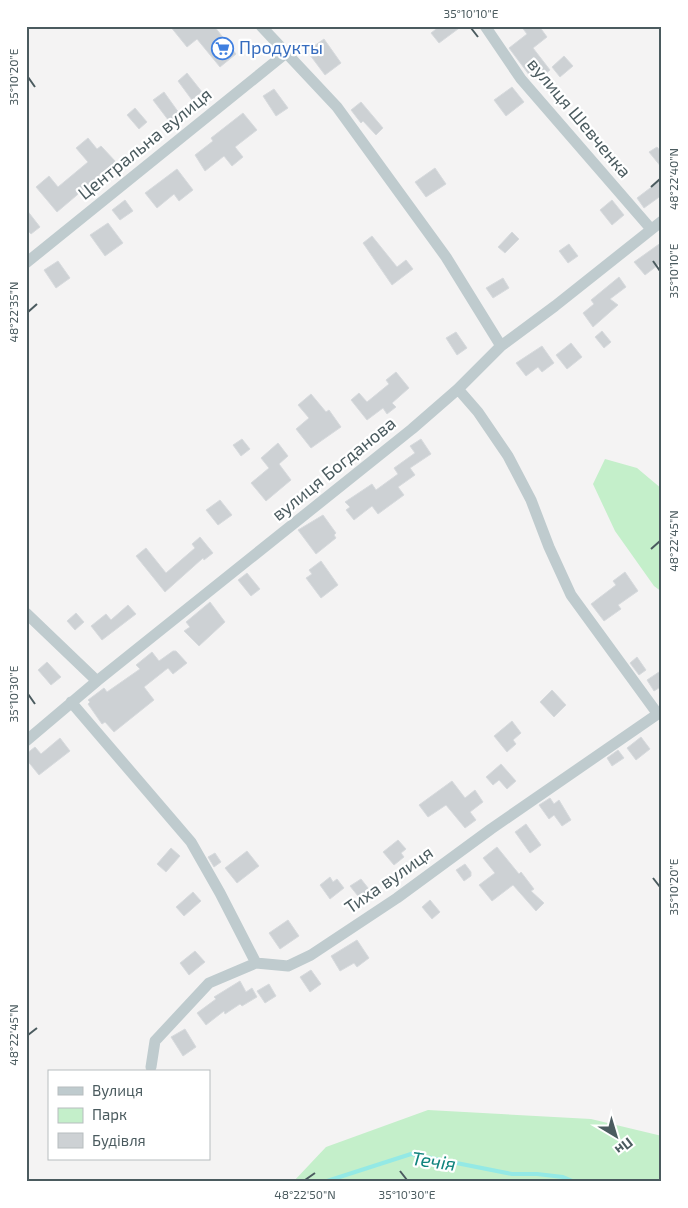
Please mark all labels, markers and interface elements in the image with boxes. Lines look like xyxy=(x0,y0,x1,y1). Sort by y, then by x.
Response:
text: 35°10'10"E xyxy=(444,6,499,20)
supermarket icon: Продукты xyxy=(211,36,235,60)
place label: Продукты xyxy=(239,36,323,58)
text: 35°10'20"E xyxy=(6,48,20,105)
street label: вулиця Шевченка xyxy=(523,53,636,182)
street label: Центральна вулиця xyxy=(73,83,216,204)
text: 48°22'40"N xyxy=(666,148,680,210)
text: 35°10'10"E xyxy=(666,243,680,298)
text: 48°22'35"N xyxy=(6,282,20,342)
street label: вулиця Богданова xyxy=(267,411,400,525)
text: 48°22'45"N xyxy=(666,510,680,572)
text: 35°10'30"E xyxy=(6,665,20,722)
street label: Тиха вулиця xyxy=(340,841,437,918)
text: 35°10'20"E xyxy=(666,858,680,915)
text: 48°22'45"N xyxy=(6,1004,20,1066)
legend xyxy=(48,1070,210,1160)
text: Вулиця xyxy=(92,1081,143,1100)
text: Парк xyxy=(92,1105,127,1123)
north arrow xyxy=(590,1110,640,1160)
text: Будівля xyxy=(92,1131,146,1150)
text: Пн xyxy=(612,1134,637,1159)
water label: Течія xyxy=(411,1146,458,1175)
text: 48°22'50"N xyxy=(274,1187,336,1201)
text: 35°10'30"E xyxy=(379,1187,436,1201)

